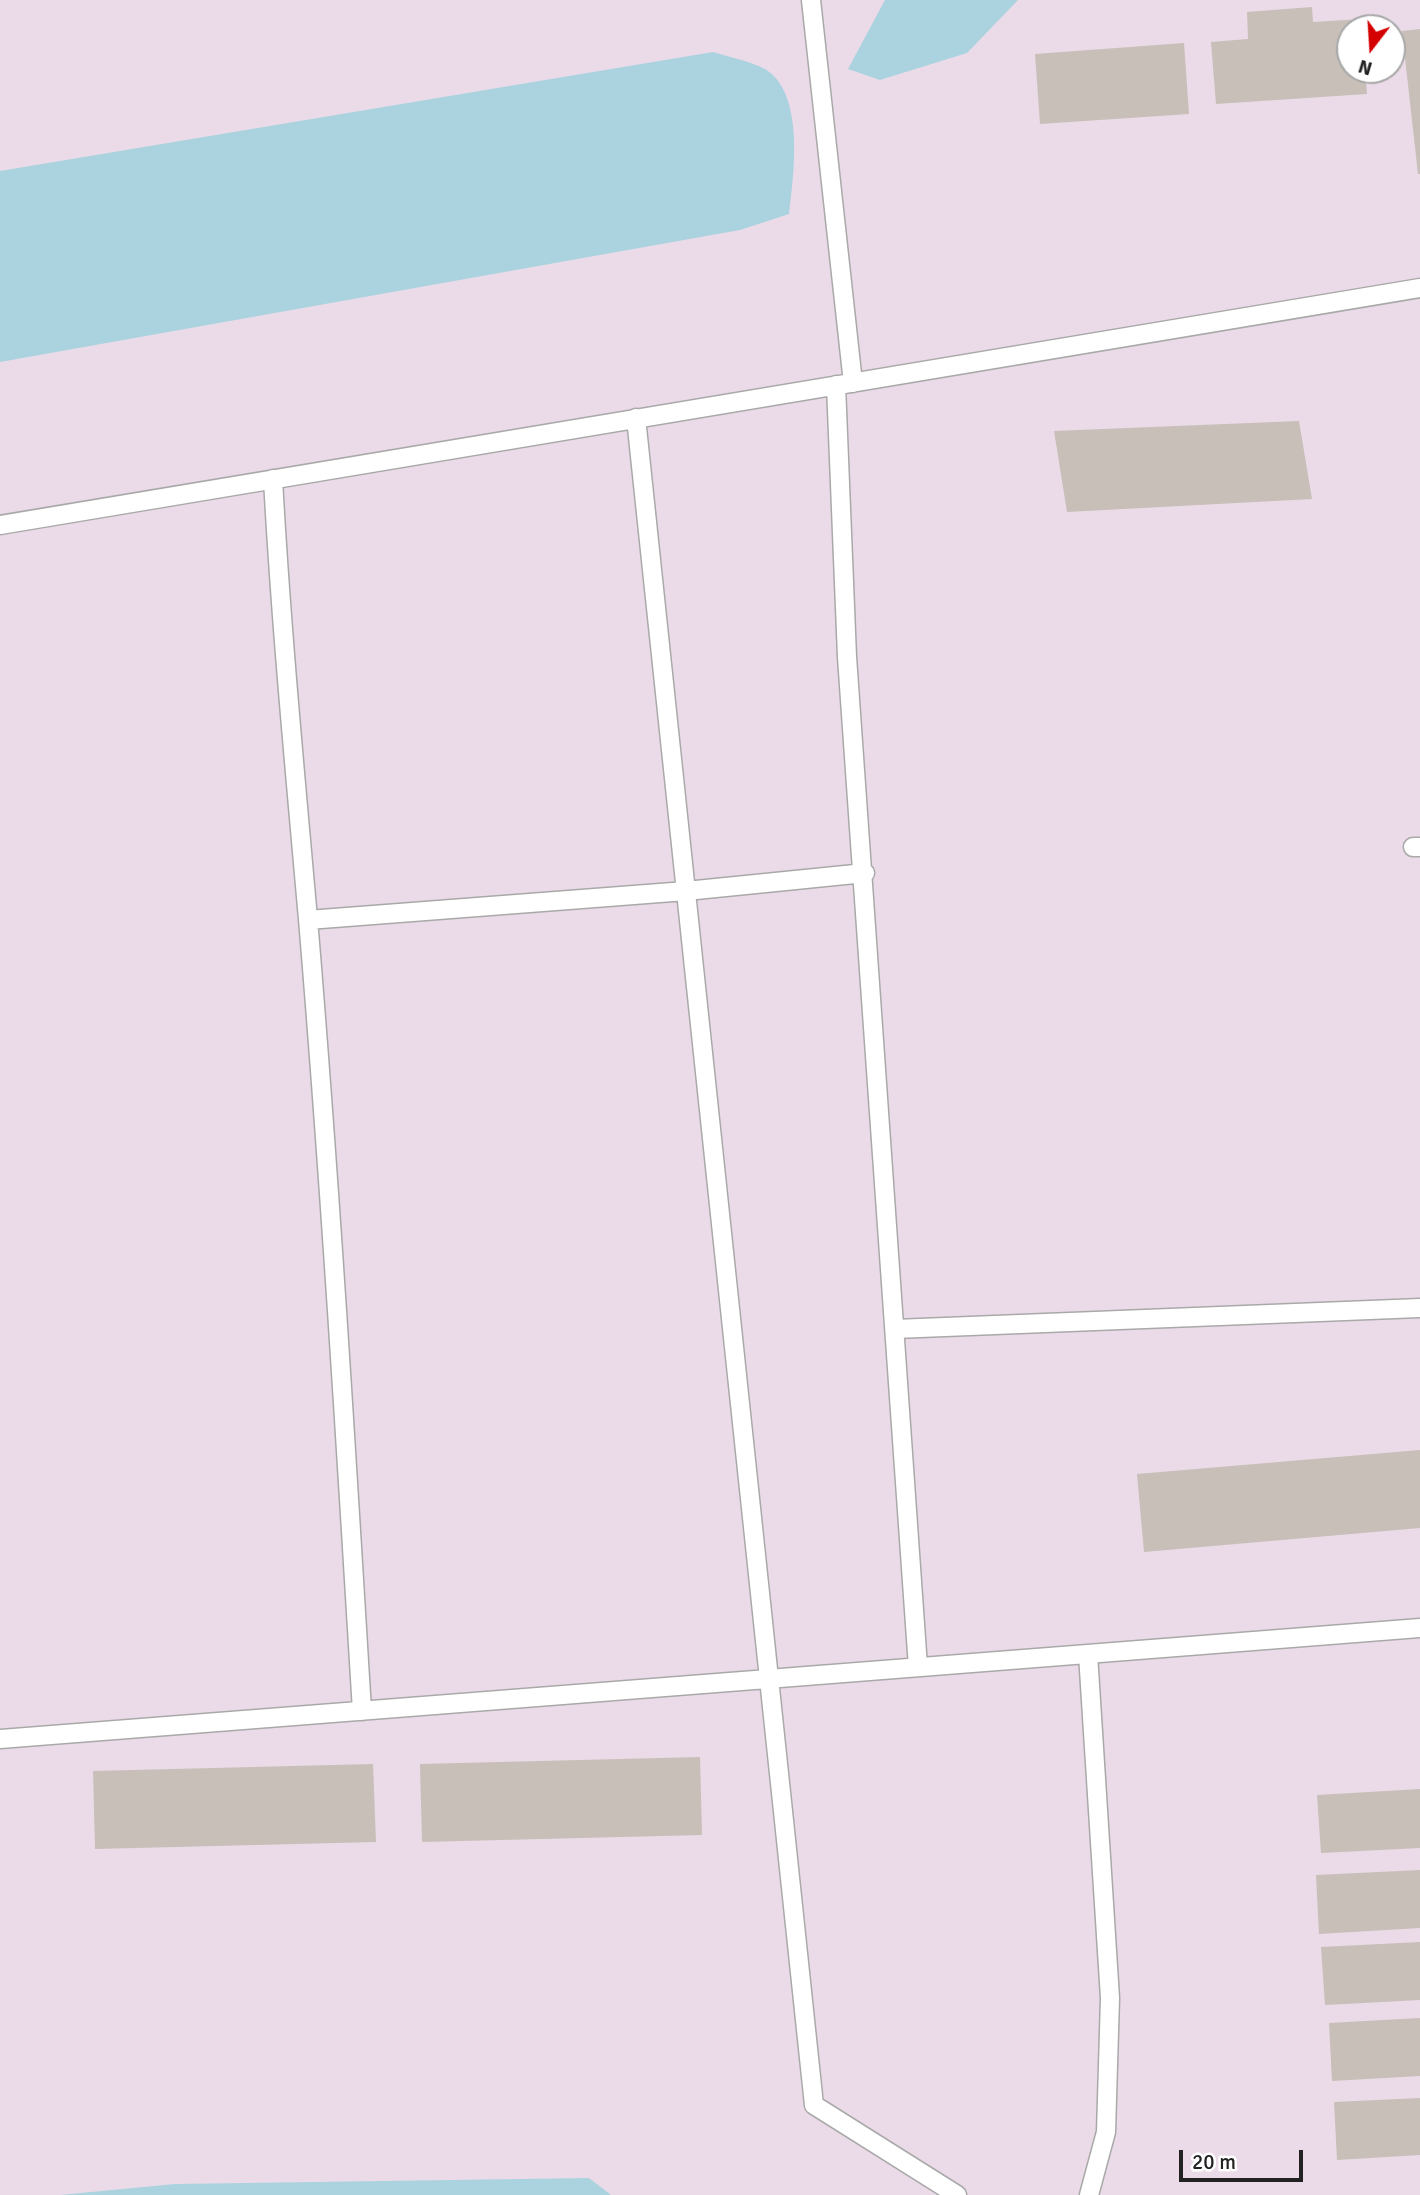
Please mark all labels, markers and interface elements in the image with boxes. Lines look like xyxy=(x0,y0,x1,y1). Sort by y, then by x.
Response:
north arrow xyxy=(1336,14,1406,84)
text: N xyxy=(1356,54,1375,81)
scale bar xyxy=(1182,2136,1306,2180)
text: 20 m xyxy=(1192,2149,1236,2175)

